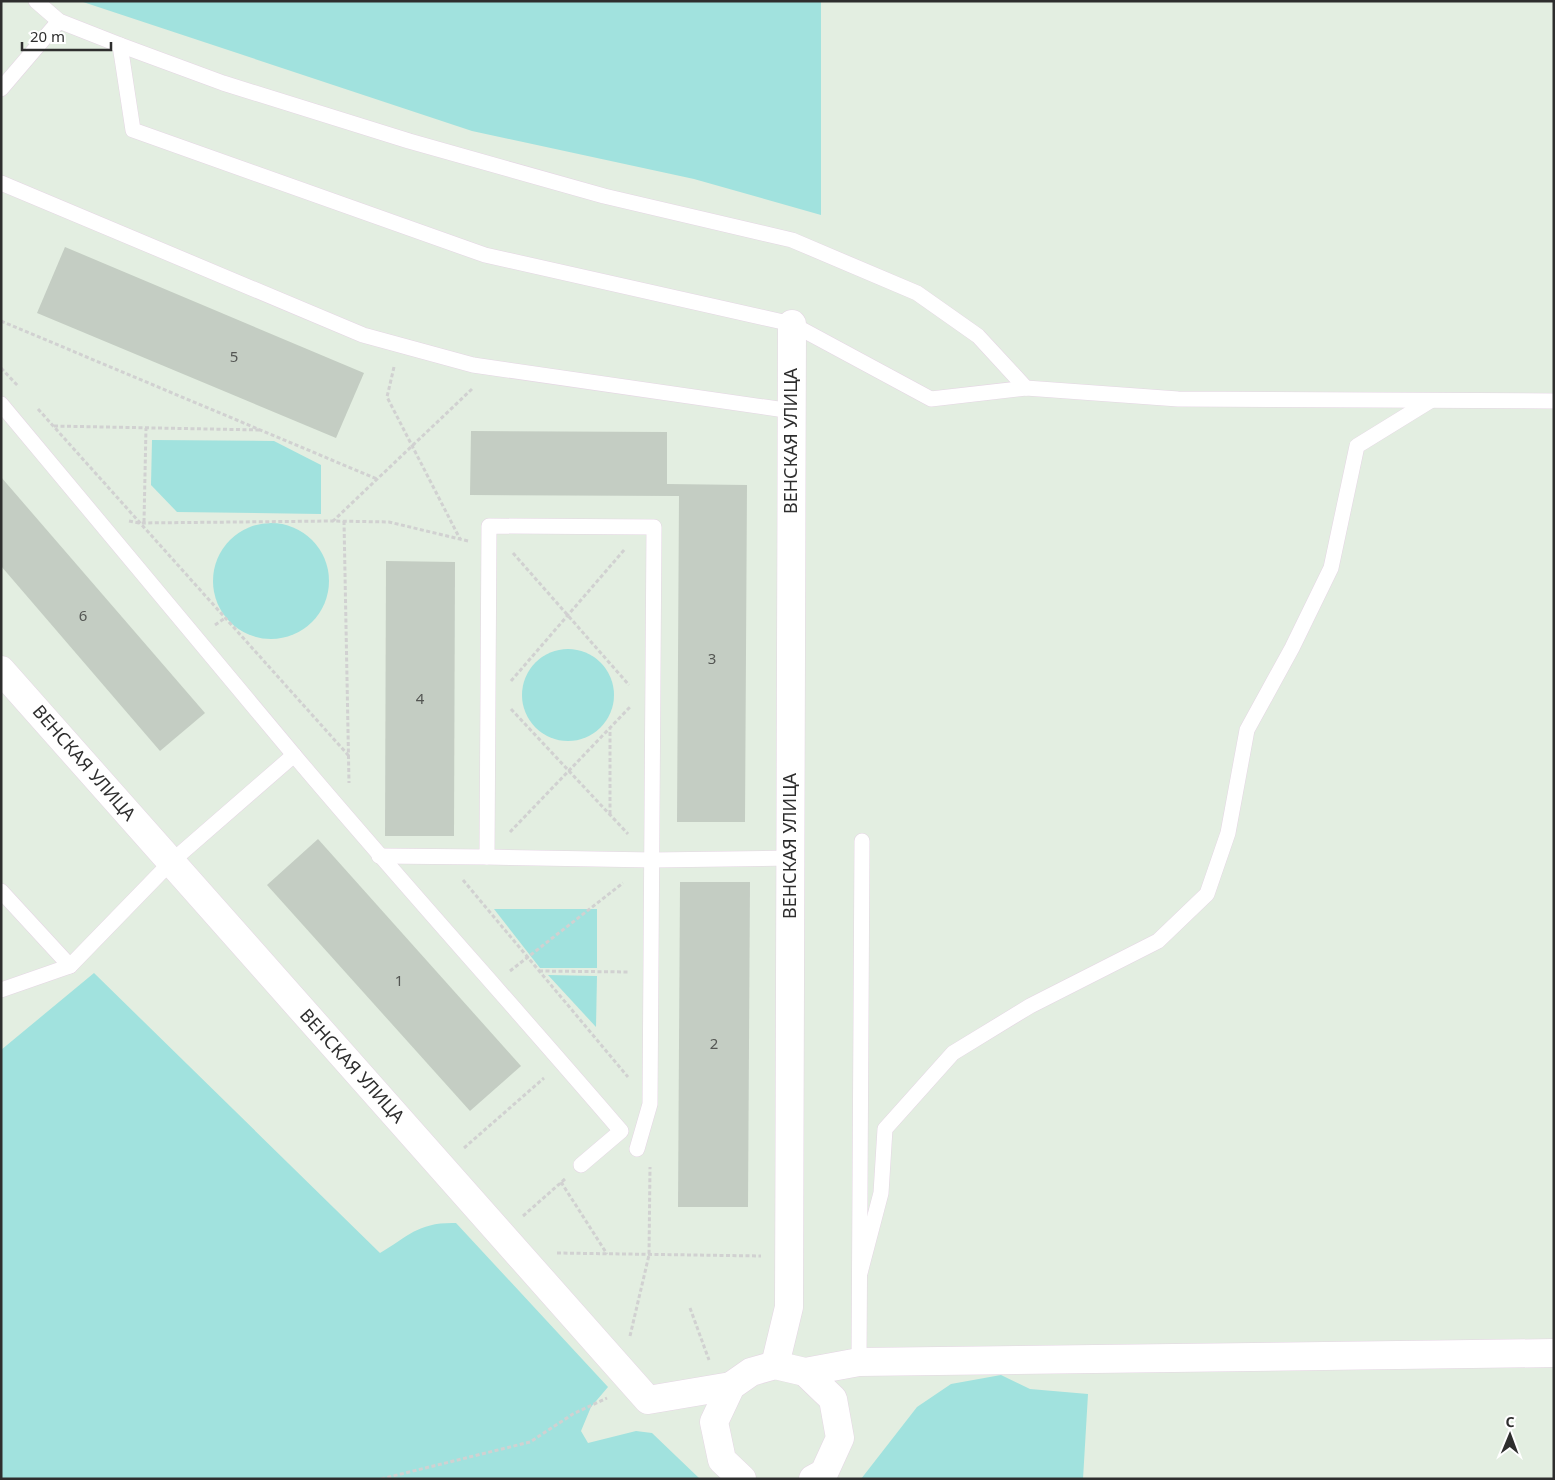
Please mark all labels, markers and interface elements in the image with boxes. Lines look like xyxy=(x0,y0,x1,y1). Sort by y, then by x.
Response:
scale bar xyxy=(22,20,111,52)
text: 20 m xyxy=(30,26,65,46)
house number: 5 xyxy=(230,346,238,366)
street label: ВЕНСКАЯ УЛИЦА xyxy=(778,368,802,514)
house number: 6 xyxy=(79,605,87,625)
house number: 3 xyxy=(708,648,716,668)
house number: 4 xyxy=(416,688,425,708)
street label: ВЕНСКАЯ УЛИЦА xyxy=(28,699,142,826)
street label: ВЕНСКАЯ УЛИЦА xyxy=(777,773,801,919)
house number: 1 xyxy=(395,970,403,990)
street label: ВЕНСКАЯ УЛИЦА xyxy=(295,1003,411,1128)
house number: 2 xyxy=(710,1033,718,1053)
north arrow xyxy=(1485,1410,1535,1460)
text: С xyxy=(1506,1412,1515,1431)

